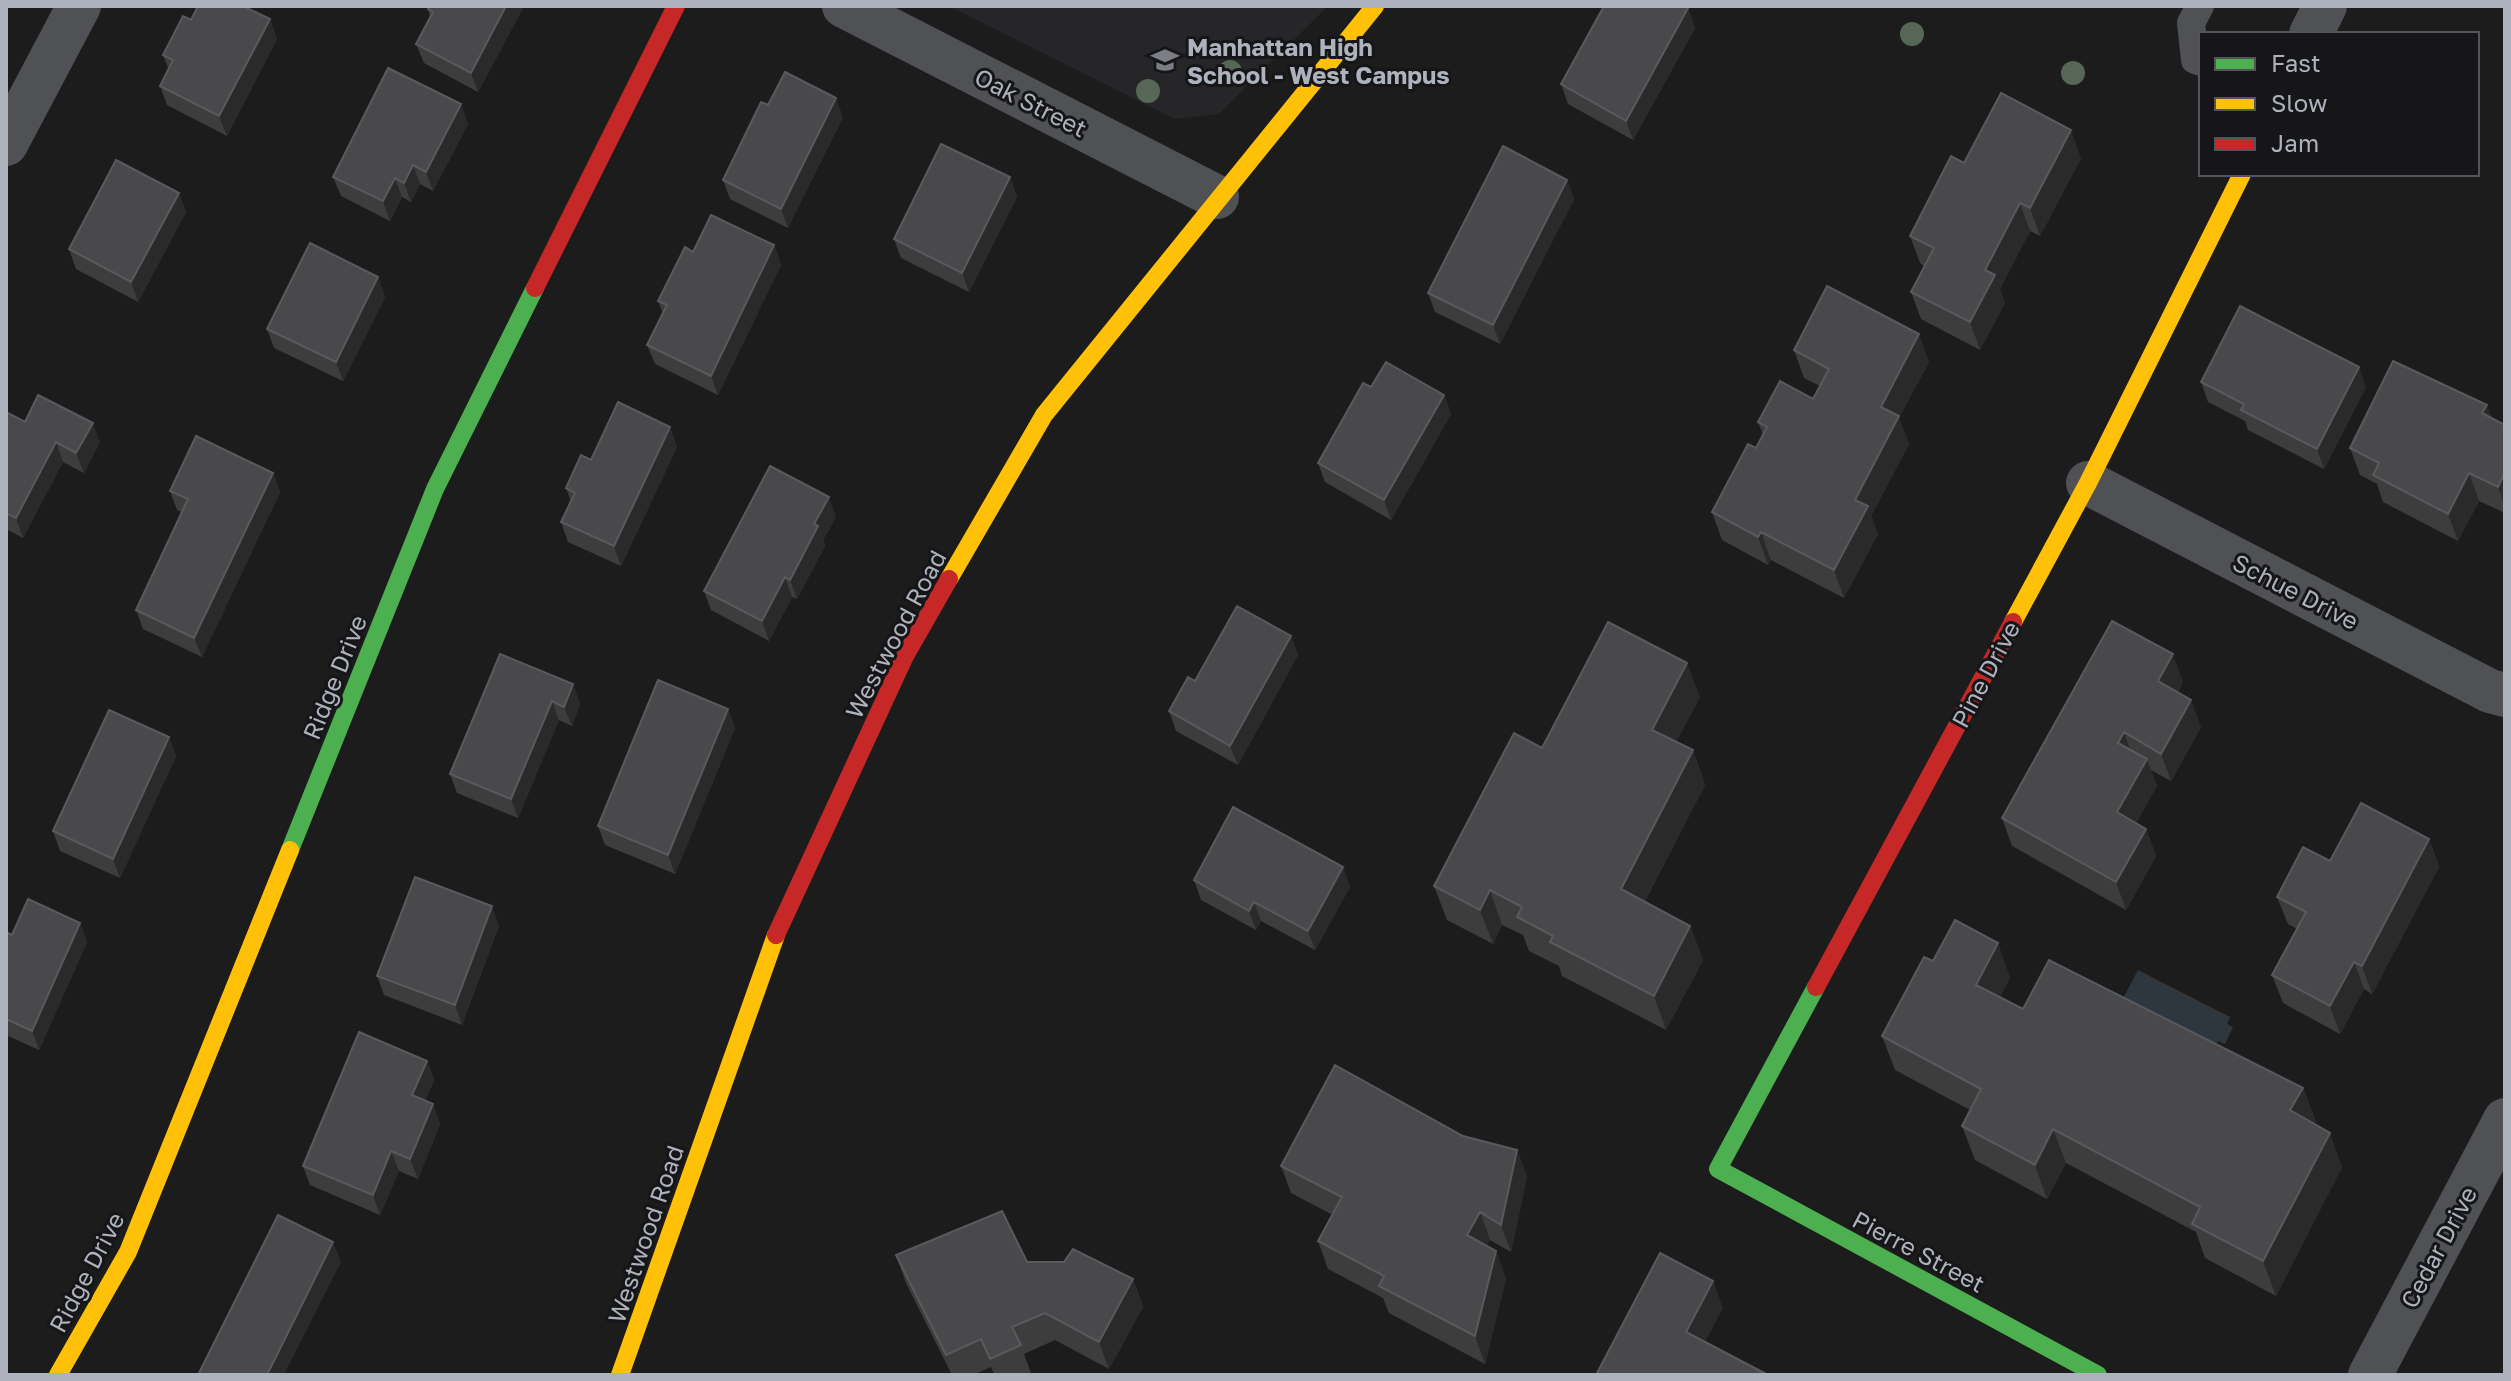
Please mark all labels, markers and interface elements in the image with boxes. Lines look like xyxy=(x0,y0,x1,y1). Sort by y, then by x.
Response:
place label: Manhattan High School - West Campus xyxy=(1187,32,1450,89)
legend xyxy=(2199,32,2479,176)
school or university icon: Manhattan High School - West Campus xyxy=(1150,45,1180,75)
text: Fast xyxy=(2271,48,2321,77)
street label: Oak Street xyxy=(970,61,1092,143)
text: Slow xyxy=(2271,88,2327,117)
text: Jam xyxy=(2271,128,2319,157)
street label: Westwood Road xyxy=(839,545,951,723)
street label: Schue Drive xyxy=(2228,547,2364,635)
street label: Ridge Drive xyxy=(296,611,372,743)
street label: Pine Drive xyxy=(1945,616,2025,732)
street label: Westwood Road xyxy=(601,1141,689,1327)
street label: Cedar Drive xyxy=(2394,1181,2482,1313)
street label: Pierre Street xyxy=(1848,1204,1990,1298)
street label: Ridge Drive xyxy=(42,1207,130,1337)

